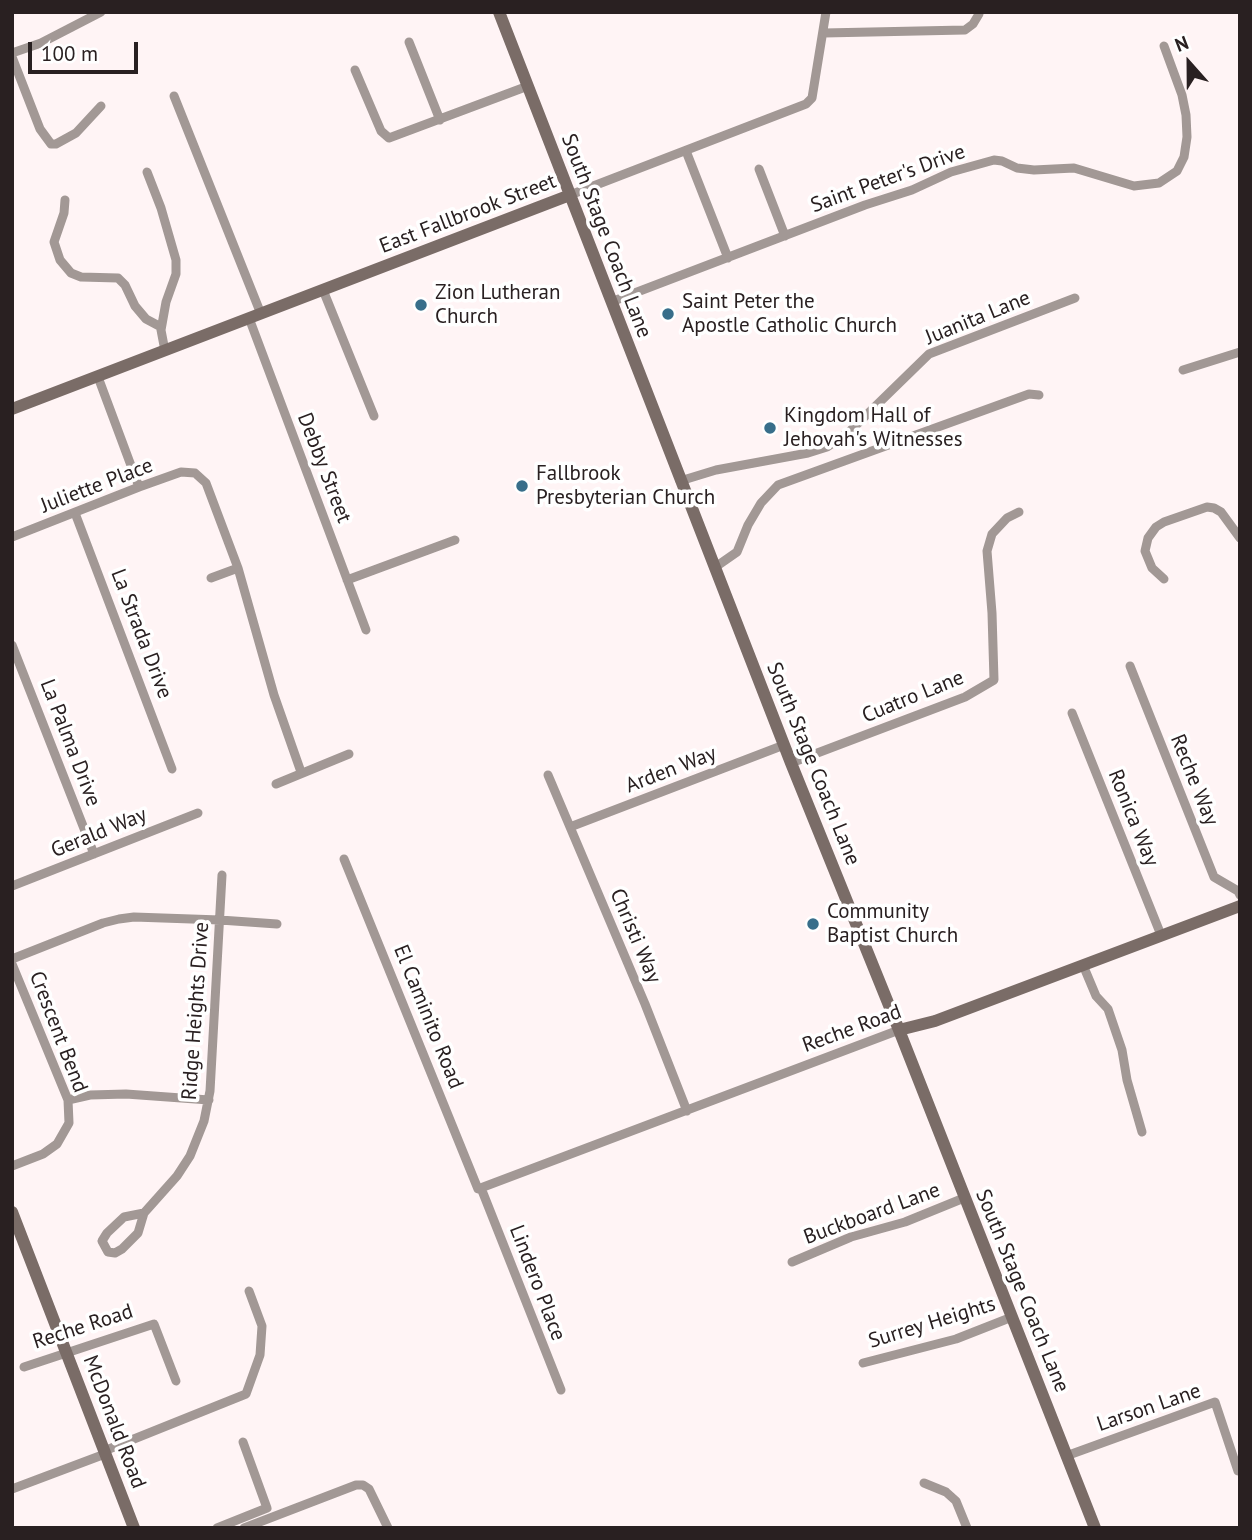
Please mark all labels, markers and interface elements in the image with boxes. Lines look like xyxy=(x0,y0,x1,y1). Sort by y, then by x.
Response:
scale bar xyxy=(32,28,142,72)
north arrow xyxy=(1154,28,1224,98)
text: N xyxy=(1171,30,1192,57)
text: 100 m xyxy=(41,40,98,67)
street label: South Stage Coach Lane xyxy=(555,130,657,342)
street label: Saint Peter's Drive xyxy=(807,139,969,219)
street label: East Fallbrook Street xyxy=(376,169,560,259)
place label: Zion Lutheran Church xyxy=(435,280,560,330)
street label: Juanita Lane xyxy=(922,286,1034,350)
place label: Saint Peter the Apostle Catholic Church xyxy=(682,289,897,339)
marker: Zion Lutheran Church xyxy=(413,297,429,313)
marker: Saint Peter the Apostle Catholic Church xyxy=(660,306,676,322)
place label: Kingdom Hall of Jehovah's Witnesses xyxy=(784,403,962,453)
street label: Debby Street xyxy=(291,409,357,527)
marker: Kingdom Hall of Jehovah's Witnesses xyxy=(762,420,778,436)
street label: Juliette Place xyxy=(37,453,157,519)
place label: Fallbrook Presbyterian Church xyxy=(536,461,715,511)
marker: Fallbrook Presbyterian Church xyxy=(514,478,530,494)
street label: La Strada Drive xyxy=(105,566,177,702)
street label: South Stage Coach Lane xyxy=(761,659,865,869)
street label: Cuatro Lane xyxy=(858,665,968,729)
street label: La Palma Drive xyxy=(34,676,106,810)
street label: Reche Way xyxy=(1164,731,1224,829)
street label: Arden Way xyxy=(622,741,720,799)
street label: Ronica Way xyxy=(1102,766,1164,870)
street label: Gerald Way xyxy=(48,802,150,864)
street label: Christi Way xyxy=(604,885,666,987)
place label: Community Baptist Church xyxy=(827,899,958,949)
marker: Community Baptist Church xyxy=(805,916,821,932)
street label: Ridge Heights Drive xyxy=(177,921,215,1101)
street label: El Caminito Road xyxy=(388,941,468,1093)
street label: Crescent Bend xyxy=(23,968,93,1096)
street label: Reche Road xyxy=(799,999,905,1059)
street label: Buckboard Lane xyxy=(800,1178,944,1250)
street label: South Stage Coach Lane xyxy=(970,1186,1074,1396)
street label: Lindero Place xyxy=(503,1222,571,1344)
street label: Surrey Heights xyxy=(865,1292,999,1354)
street label: Reche Road xyxy=(30,1299,136,1355)
street label: McDonald Road xyxy=(77,1352,151,1492)
street label: Larson Lane xyxy=(1094,1378,1204,1438)

